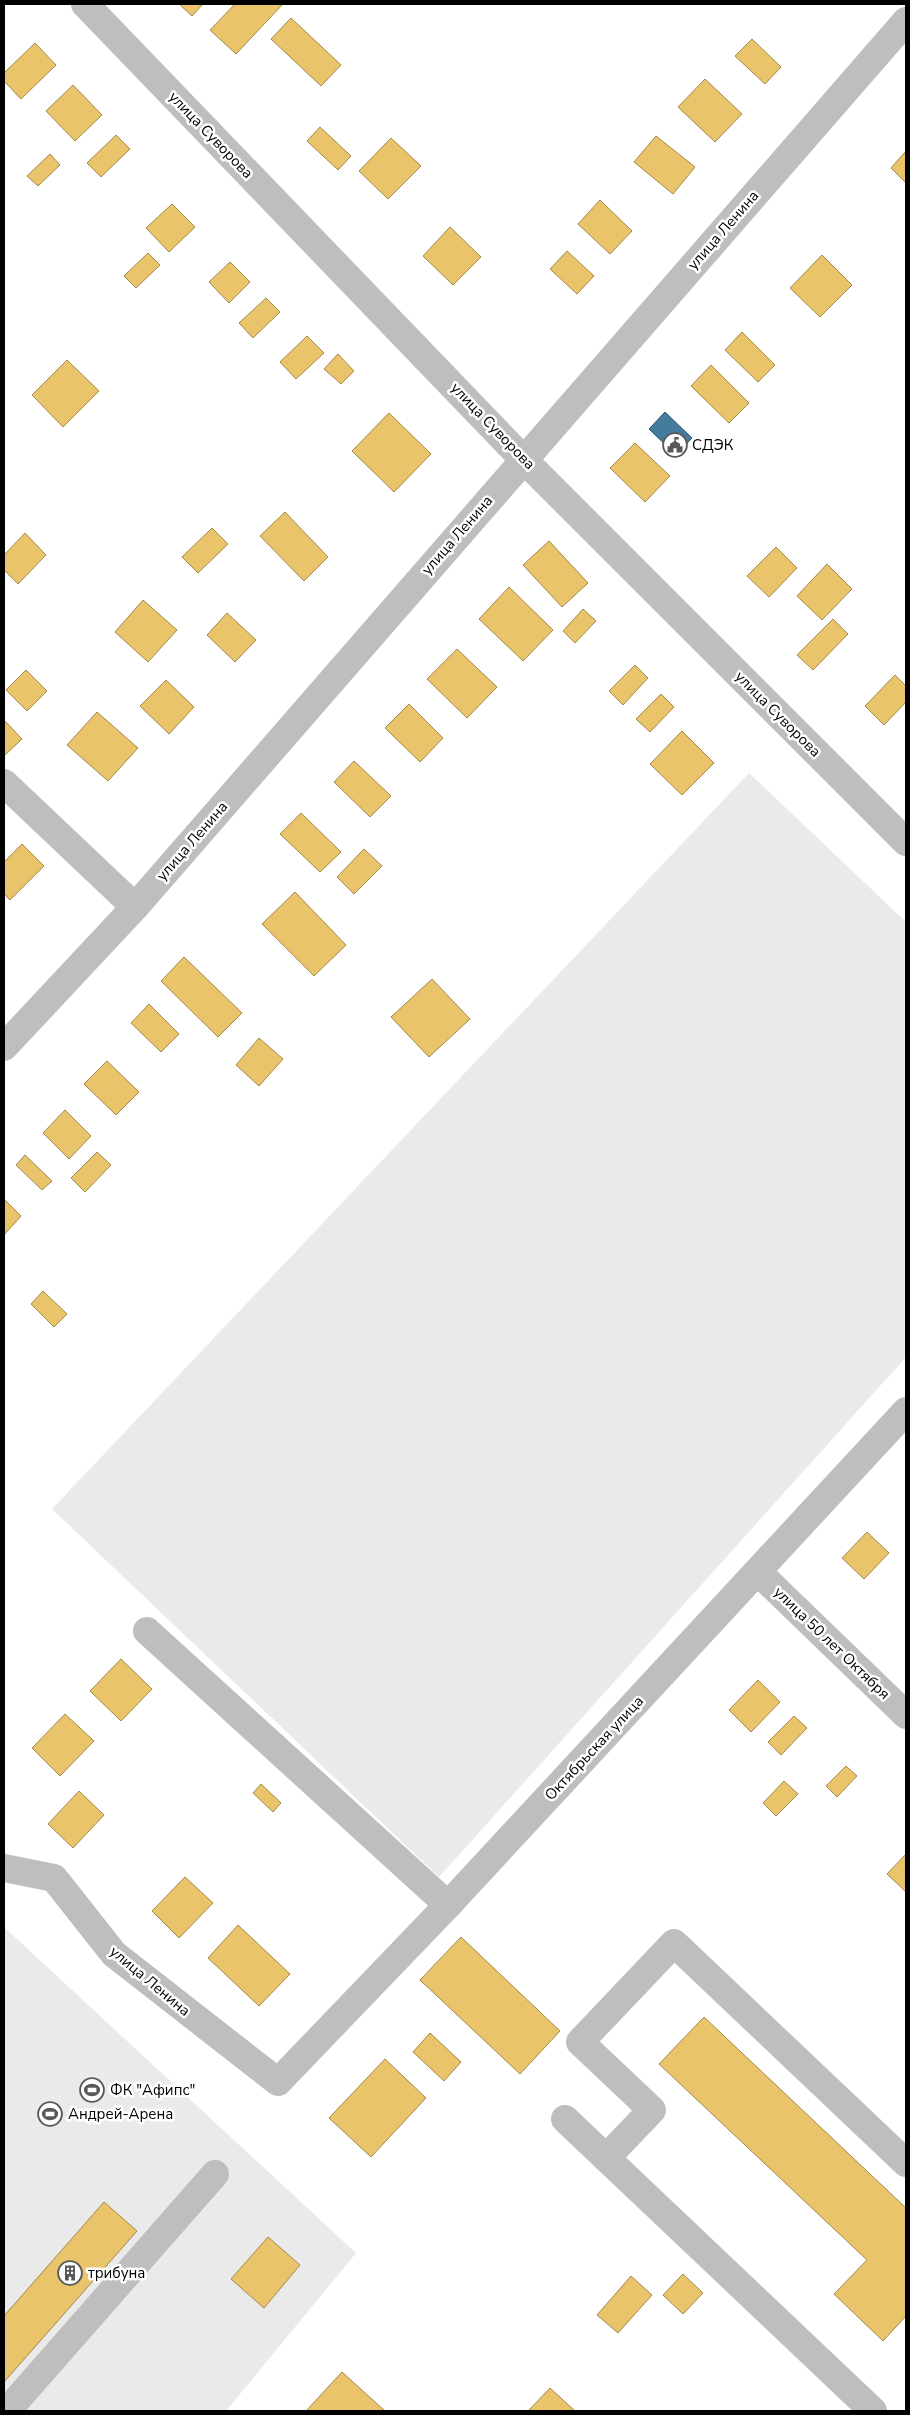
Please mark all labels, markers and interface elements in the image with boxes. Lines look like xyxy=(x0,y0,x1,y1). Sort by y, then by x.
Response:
street label: улица Суворова xyxy=(164,87,258,183)
street label: улица Ленина xyxy=(683,186,763,274)
street label: улица Суворова xyxy=(446,378,540,474)
public building icon: СДЭК xyxy=(662,432,688,458)
place label: СДЭК xyxy=(692,435,734,455)
street label: улица Ленина xyxy=(417,491,497,579)
street label: улица Суворова xyxy=(731,667,825,761)
street label: улица Ленина xyxy=(152,797,232,885)
street label: улица 50 лет Октября xyxy=(770,1582,894,1704)
street label: Октябрьская улица xyxy=(540,1691,648,1805)
street label: улица Ленина xyxy=(105,1941,195,2021)
sports icon: ФК "Афипс" xyxy=(79,2077,105,2103)
place label: ФК "Афипс" xyxy=(110,2080,195,2100)
sports icon: Андрей-Арена xyxy=(37,2101,63,2127)
place label: Андрей-Арена xyxy=(68,2104,173,2124)
building icon: трибуна xyxy=(57,2260,83,2286)
place label: трибуна xyxy=(88,2263,145,2283)

